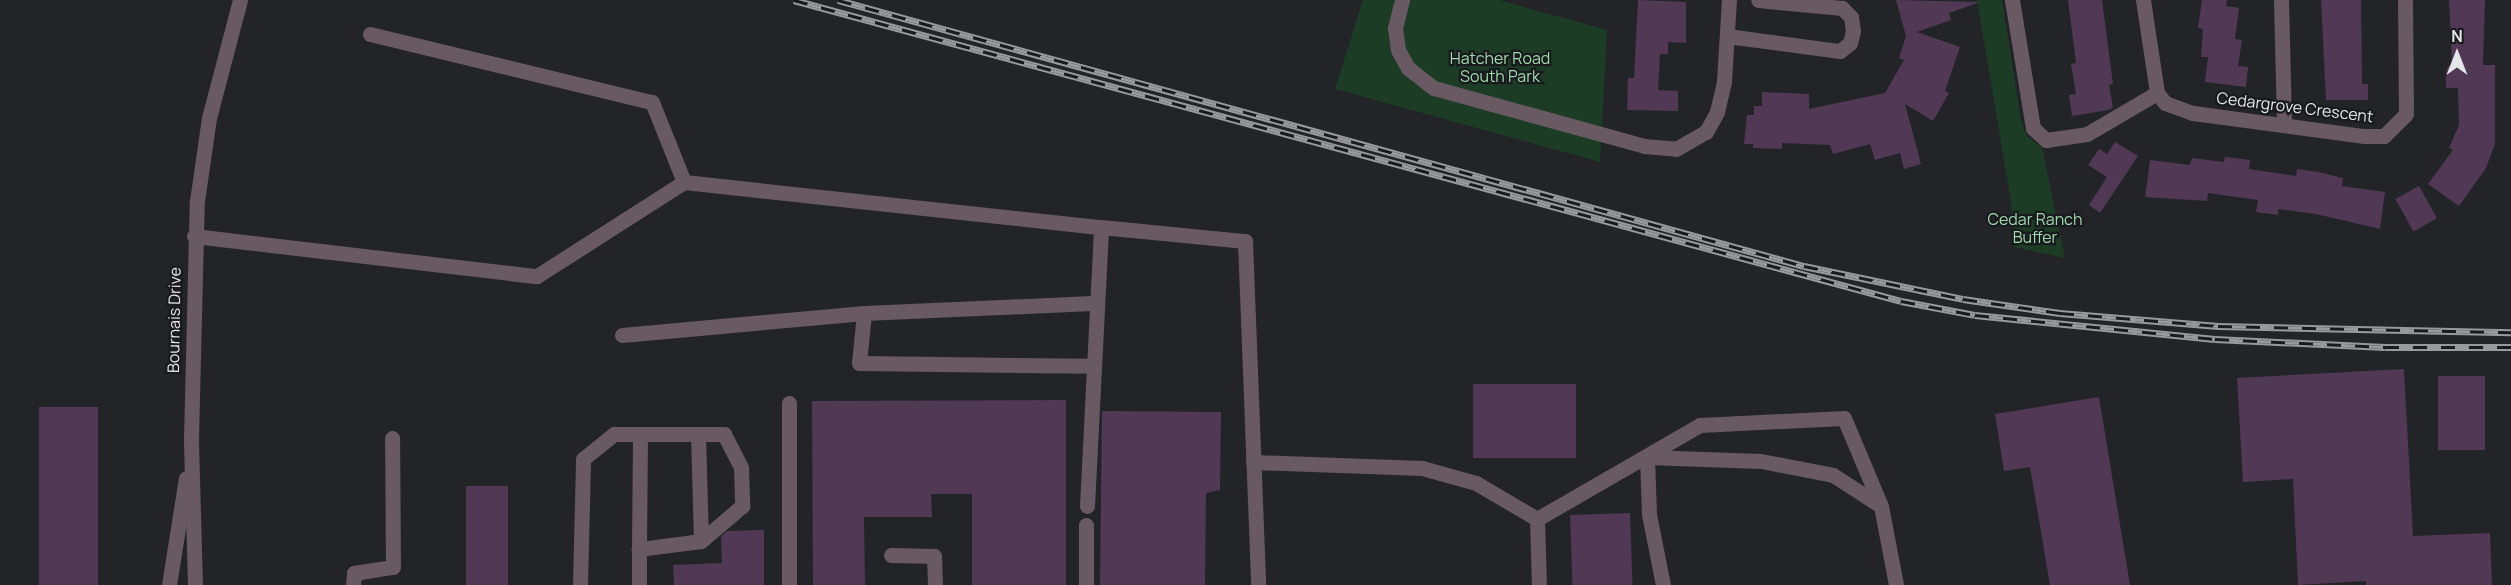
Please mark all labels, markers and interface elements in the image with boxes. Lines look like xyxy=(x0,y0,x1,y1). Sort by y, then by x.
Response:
north arrow xyxy=(2427,24,2487,84)
text: N xyxy=(2451,25,2463,47)
park label: Hatcher Road South Park xyxy=(1450,48,1550,86)
street label: Cedargrove Crescent xyxy=(2216,88,2374,126)
park label: Cedar Ranch Buffer xyxy=(1988,209,2082,247)
street label: Bournais Drive xyxy=(163,267,185,373)

